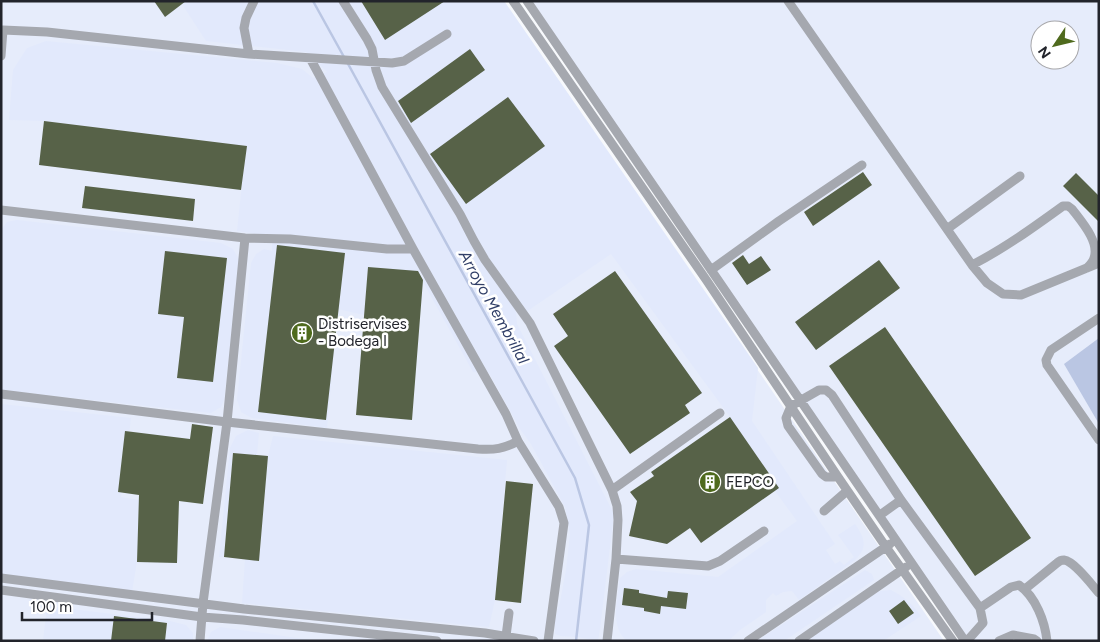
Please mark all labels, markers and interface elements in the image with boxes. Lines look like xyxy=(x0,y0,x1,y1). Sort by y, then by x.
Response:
north arrow xyxy=(1030,20,1080,70)
text: N xyxy=(1035,43,1055,61)
water label: Arroyo Membrillal xyxy=(454,246,533,367)
place label: Distriservises - Bodega I xyxy=(318,315,407,350)
building icon: Distriservises - Bodega I xyxy=(290,321,314,345)
building icon: FEPCO xyxy=(698,470,722,494)
place label: FEPCO xyxy=(726,473,774,491)
scale bar xyxy=(22,590,152,622)
text: 100 m xyxy=(30,598,72,616)

